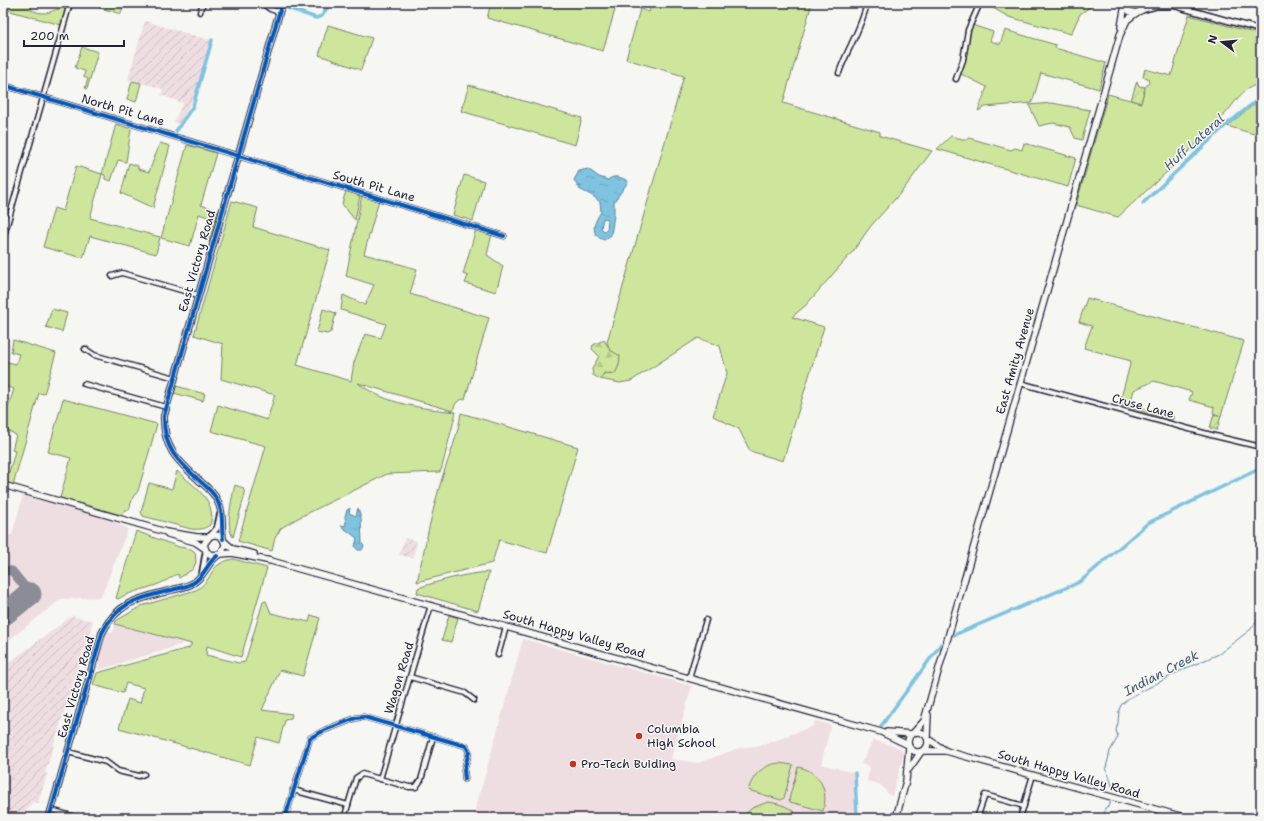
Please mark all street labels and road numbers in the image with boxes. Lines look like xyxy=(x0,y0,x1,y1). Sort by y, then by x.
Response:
street label: North Pit Lane xyxy=(80,91,167,130)
street label: South Pit Lane xyxy=(331,167,417,205)
street label: East Victory Road xyxy=(175,208,219,314)
street label: East Amity Avenue xyxy=(992,306,1038,416)
street label: Cruse Lane xyxy=(1110,390,1176,422)
street label: South Happy Valley Road xyxy=(501,606,647,662)
street label: East Victory Road xyxy=(54,634,98,740)
street label: Wagon Road xyxy=(380,640,418,716)
street label: South Happy Valley Road xyxy=(996,746,1142,802)

